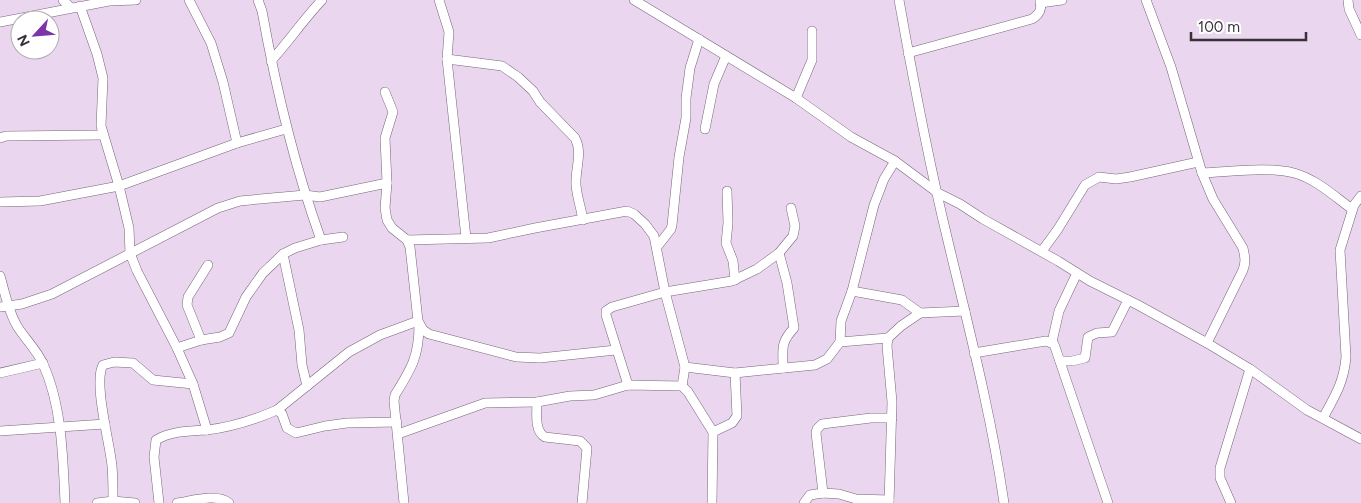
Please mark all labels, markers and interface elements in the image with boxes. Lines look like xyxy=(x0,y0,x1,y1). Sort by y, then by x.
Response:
north arrow xyxy=(10,10,60,60)
scale bar xyxy=(1191,10,1306,42)
text: 100 m xyxy=(1198,18,1240,36)
text: N xyxy=(14,32,34,49)

